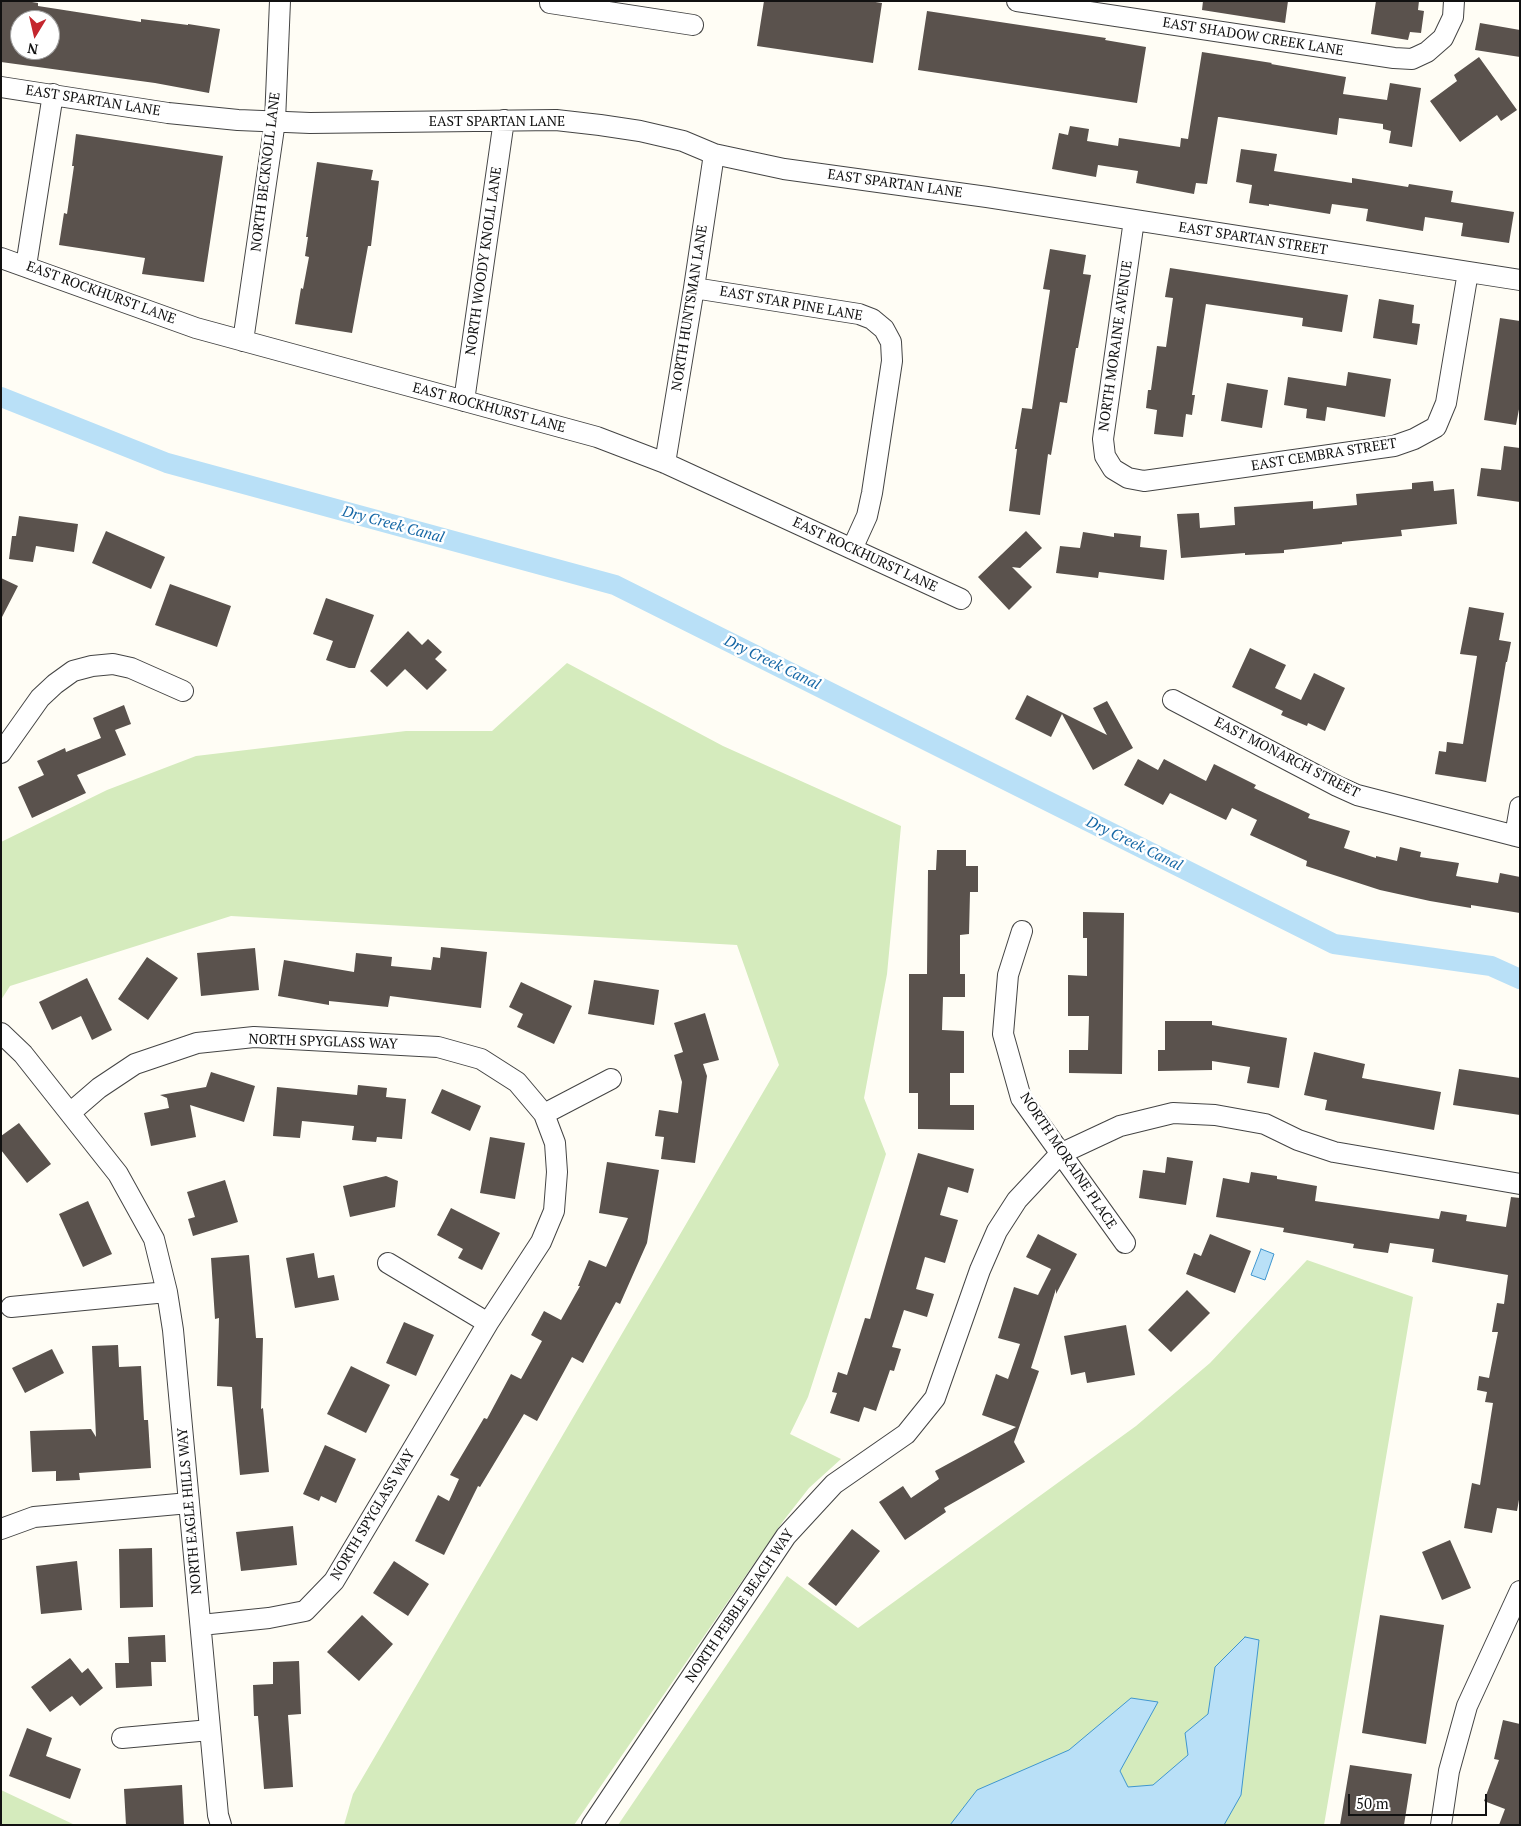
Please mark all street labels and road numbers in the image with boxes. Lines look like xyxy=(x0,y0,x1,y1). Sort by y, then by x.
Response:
street label: EAST SHADOW CREEK LANE xyxy=(1161,14,1345,60)
street label: EAST SPARTAN LANE xyxy=(24,82,162,120)
street label: NORTH BECKNOLL LANE xyxy=(248,91,284,253)
street label: EAST SPARTAN LANE xyxy=(429,114,565,130)
street label: NORTH WOODY KNOLL LANE xyxy=(462,166,506,356)
street label: EAST SPARTAN LANE xyxy=(826,166,964,202)
street label: EAST SPARTAN STREET xyxy=(1177,219,1329,259)
street label: NORTH HUNTSMAN LANE xyxy=(669,224,711,392)
street label: EAST ROCKHURST LANE xyxy=(24,258,178,328)
street label: NORTH MORAINE AVENUE xyxy=(1096,259,1136,433)
street label: EAST STAR PINE LANE xyxy=(718,283,864,325)
street label: EAST ROCKHURST LANE xyxy=(411,379,567,437)
street label: EAST CEMBRA STREET xyxy=(1250,435,1398,475)
street label: EAST ROCKHURST LANE xyxy=(790,514,940,596)
street label: EAST MONARCH STREET xyxy=(1212,714,1362,802)
street label: NORTH SPYGLASS WAY xyxy=(248,1031,398,1053)
street label: NORTH MORAINE PLACE xyxy=(1016,1090,1120,1232)
street label: NORTH EAGLE HILLS WAY xyxy=(174,1427,206,1595)
street label: NORTH SPYGLASS WAY xyxy=(327,1447,419,1583)
street label: NORTH PEBBLE BEACH WAY xyxy=(682,1526,798,1686)

